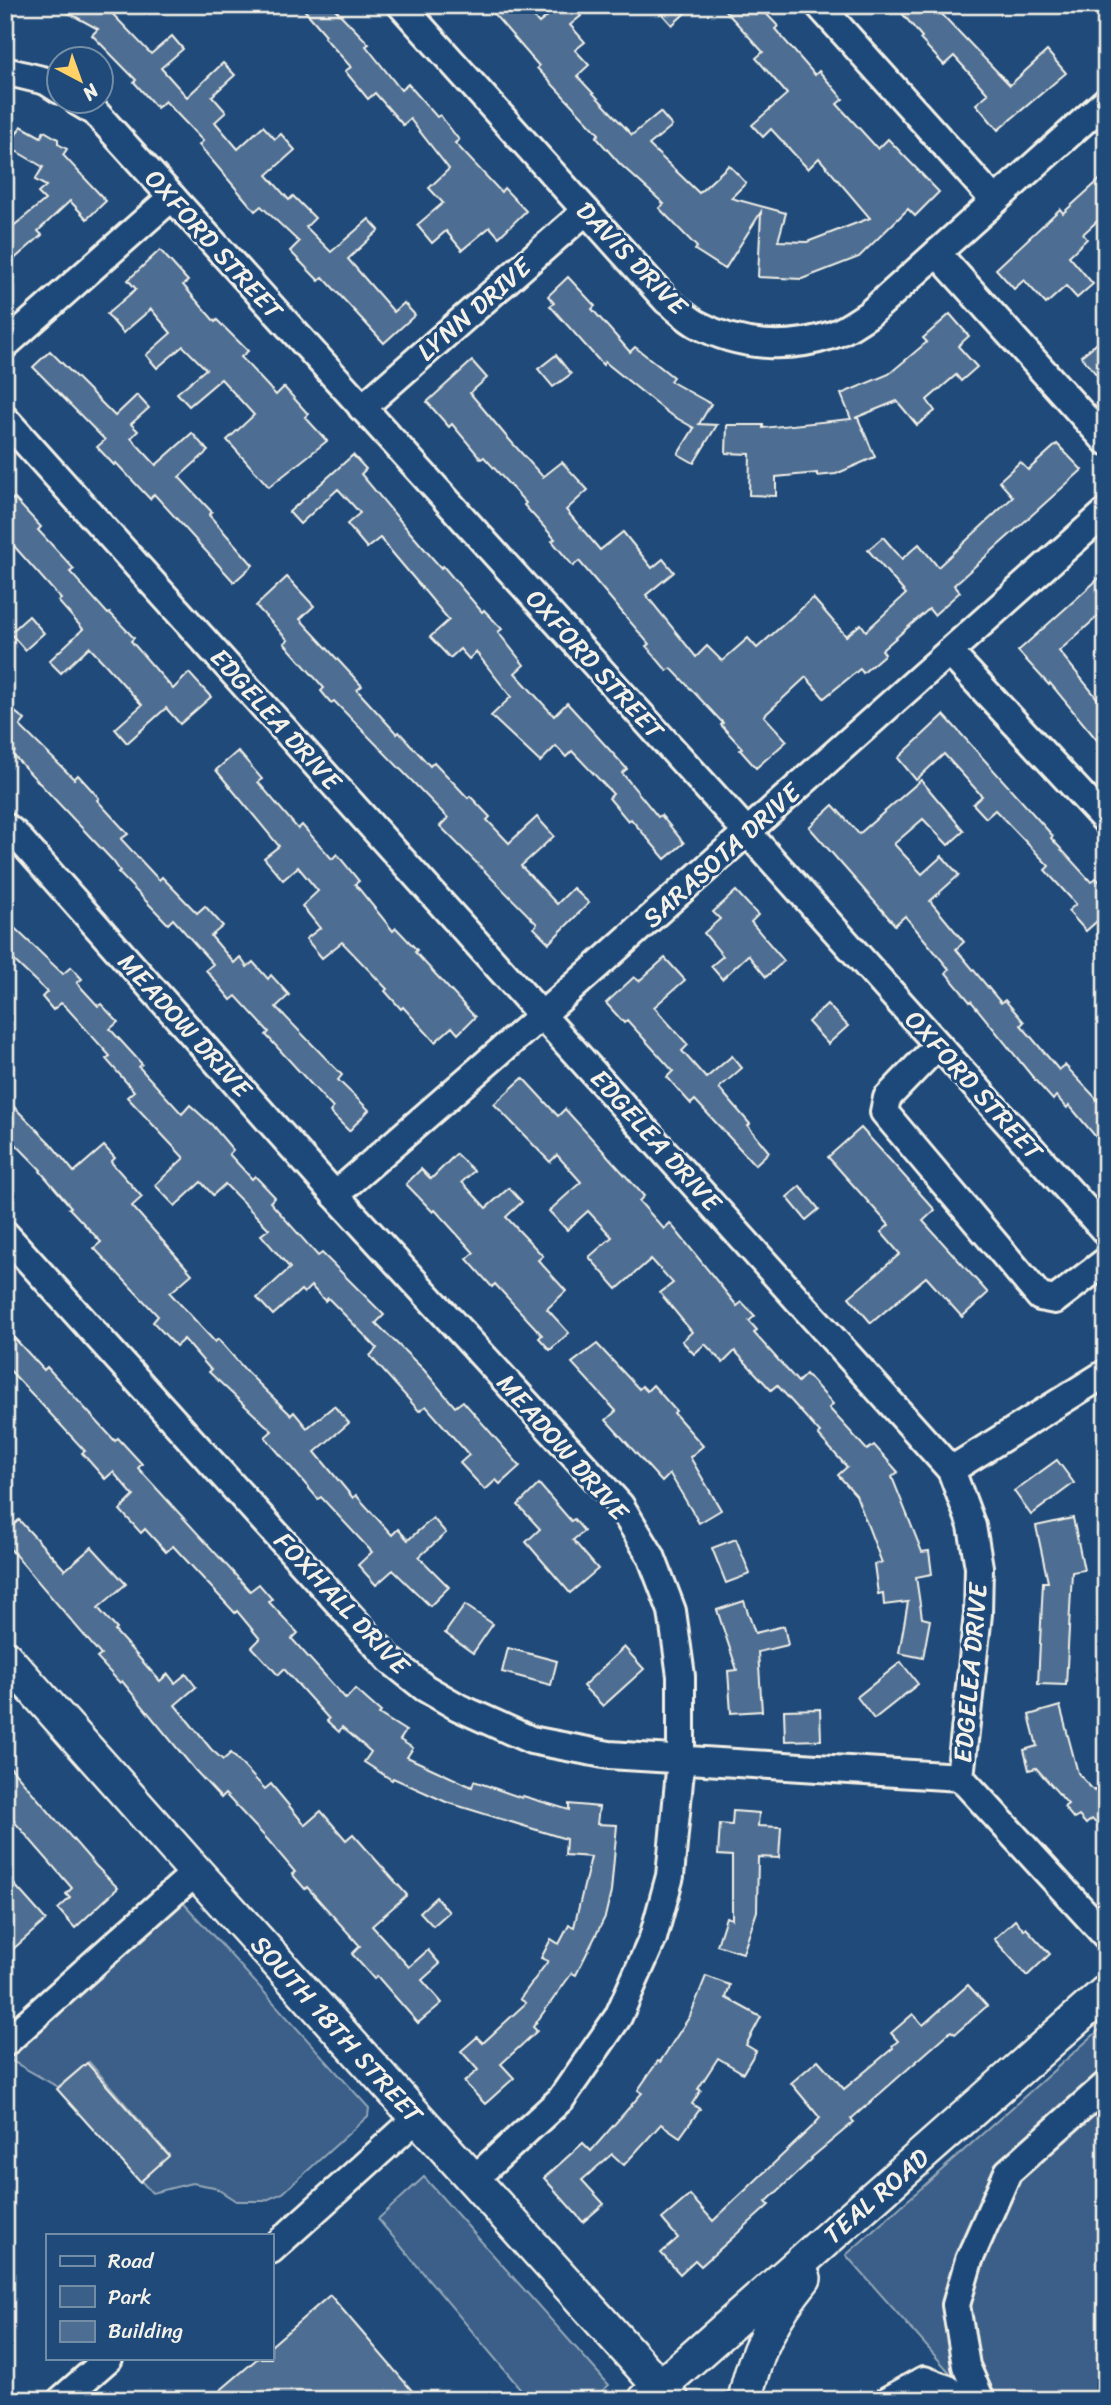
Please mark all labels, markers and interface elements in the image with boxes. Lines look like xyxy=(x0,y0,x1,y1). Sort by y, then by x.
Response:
north arrow xyxy=(46,46,116,116)
text: N xyxy=(74,75,107,110)
street label: OXFORD STREET xyxy=(133,158,296,332)
street label: DAVIS DRIVE xyxy=(565,190,700,328)
street label: LYNN DRIVE xyxy=(406,244,543,373)
street label: OXFORD STREET xyxy=(514,578,677,752)
street label: EDGELEA DRIVE xyxy=(199,637,354,802)
street label: SARASOTA DRIVE xyxy=(631,770,812,939)
street label: MEADOW DRIVE xyxy=(106,941,265,1110)
street label: OXFORD STREET xyxy=(893,999,1056,1173)
street label: EDGELEA DRIVE xyxy=(579,1058,734,1223)
street label: MEADOW DRIVE xyxy=(485,1362,642,1533)
street label: FOXHALL DRIVE xyxy=(263,1520,422,1687)
street label: EDGELEA DRIVE xyxy=(939,1580,1001,1765)
street label: SOUTH 18TH STREET xyxy=(239,1924,436,2136)
street label: TEAL ROAD xyxy=(812,2136,940,2256)
legend xyxy=(46,2234,273,2360)
text: Road xyxy=(108,2242,155,2280)
text: Park xyxy=(108,2278,151,2316)
text: Building xyxy=(108,2312,184,2350)

